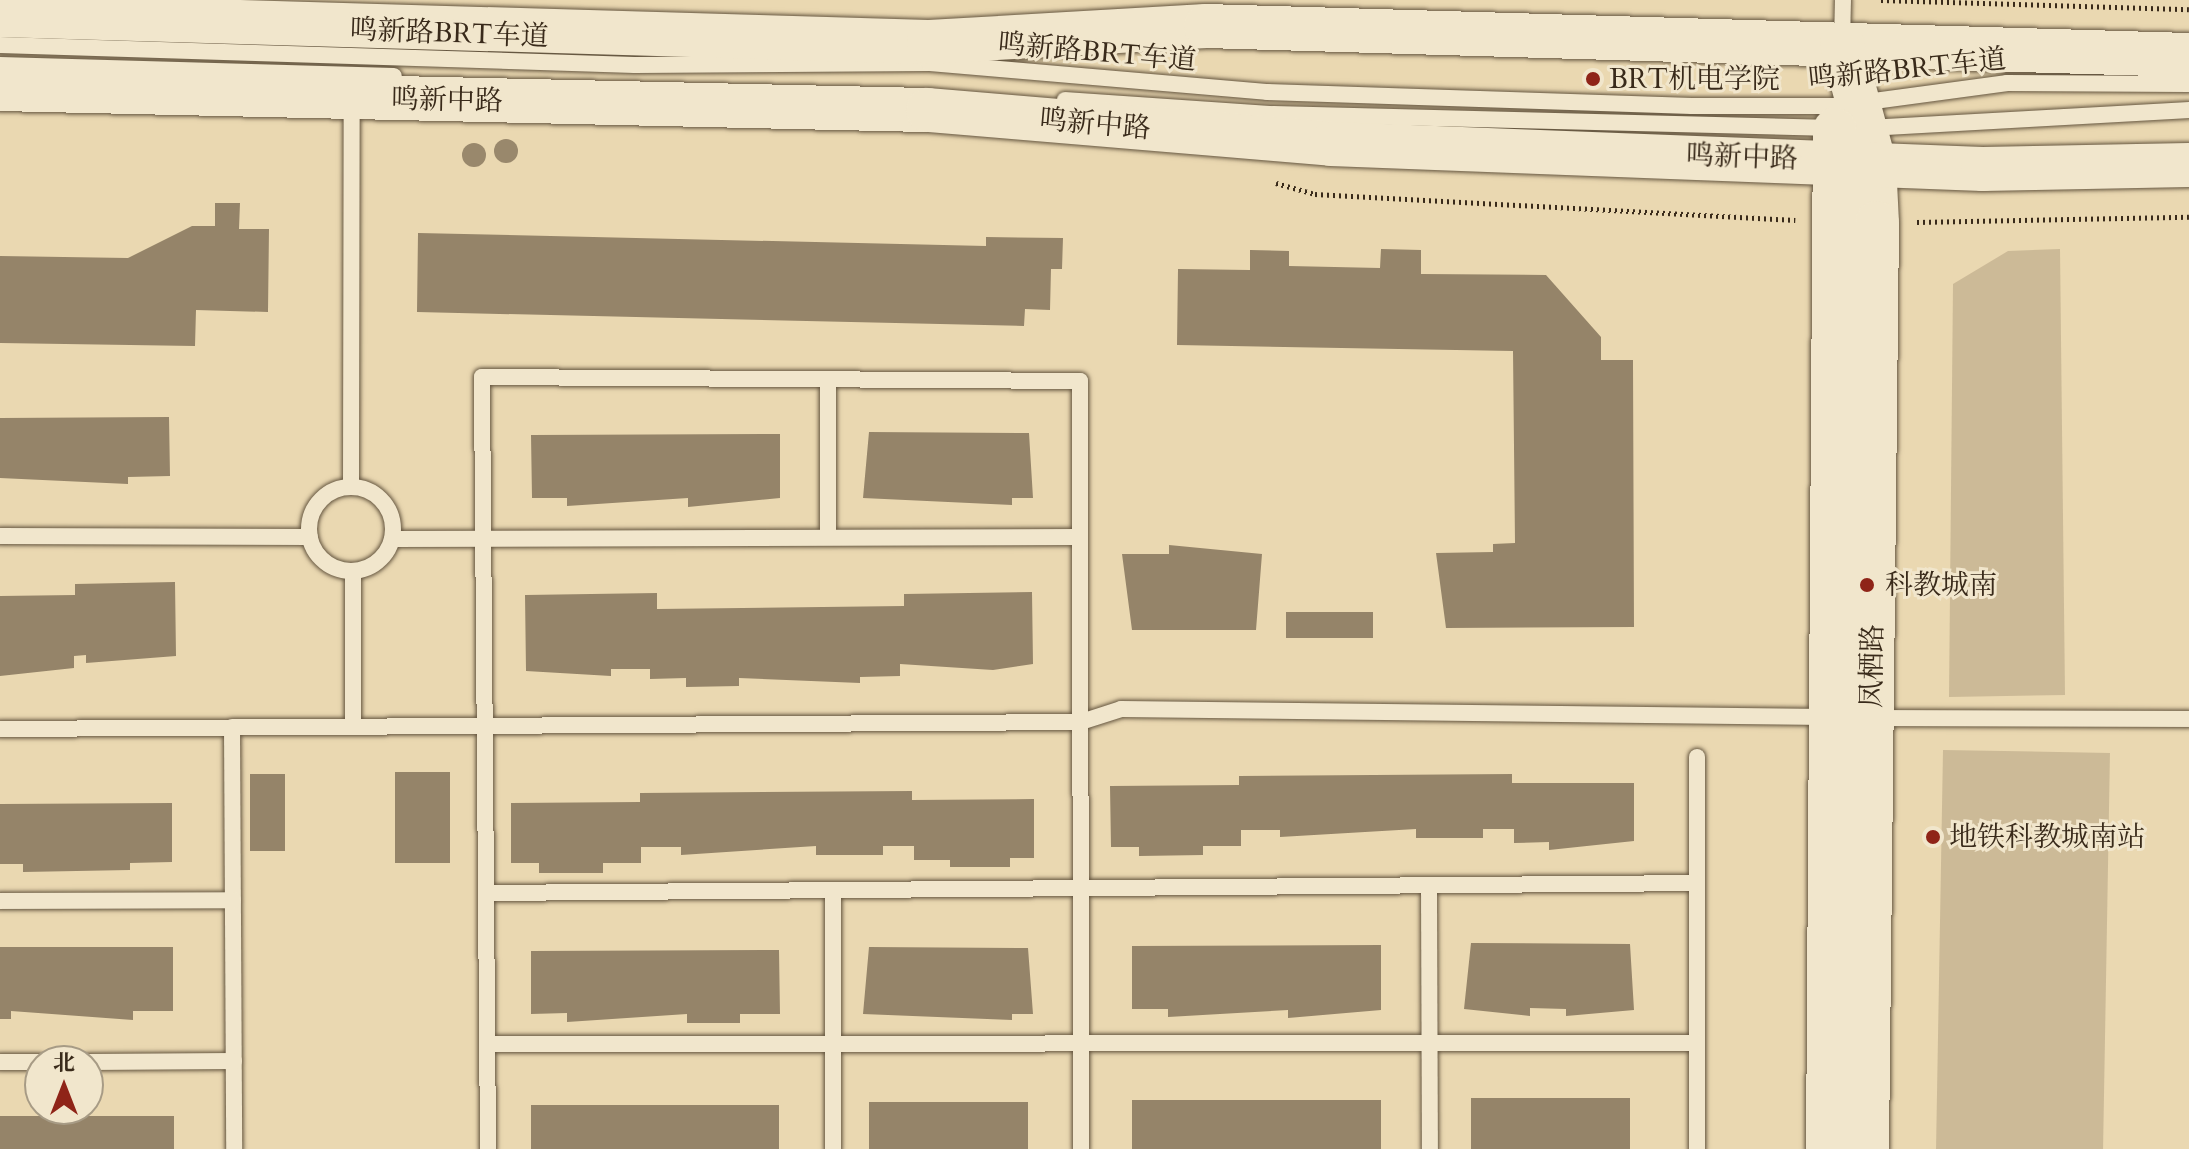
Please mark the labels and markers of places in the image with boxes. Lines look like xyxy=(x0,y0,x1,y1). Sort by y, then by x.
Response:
place label: BRT机电学院 xyxy=(1609,62,1780,96)
marker: BRT机电学院 xyxy=(1584,70,1602,88)
place label: 科教城南 xyxy=(1885,568,1997,602)
marker: 科教城南 xyxy=(1856,574,1878,596)
place label: 地铁科教城南站 xyxy=(1949,820,2145,854)
marker: 地铁科教城南站 xyxy=(1924,828,1942,846)

